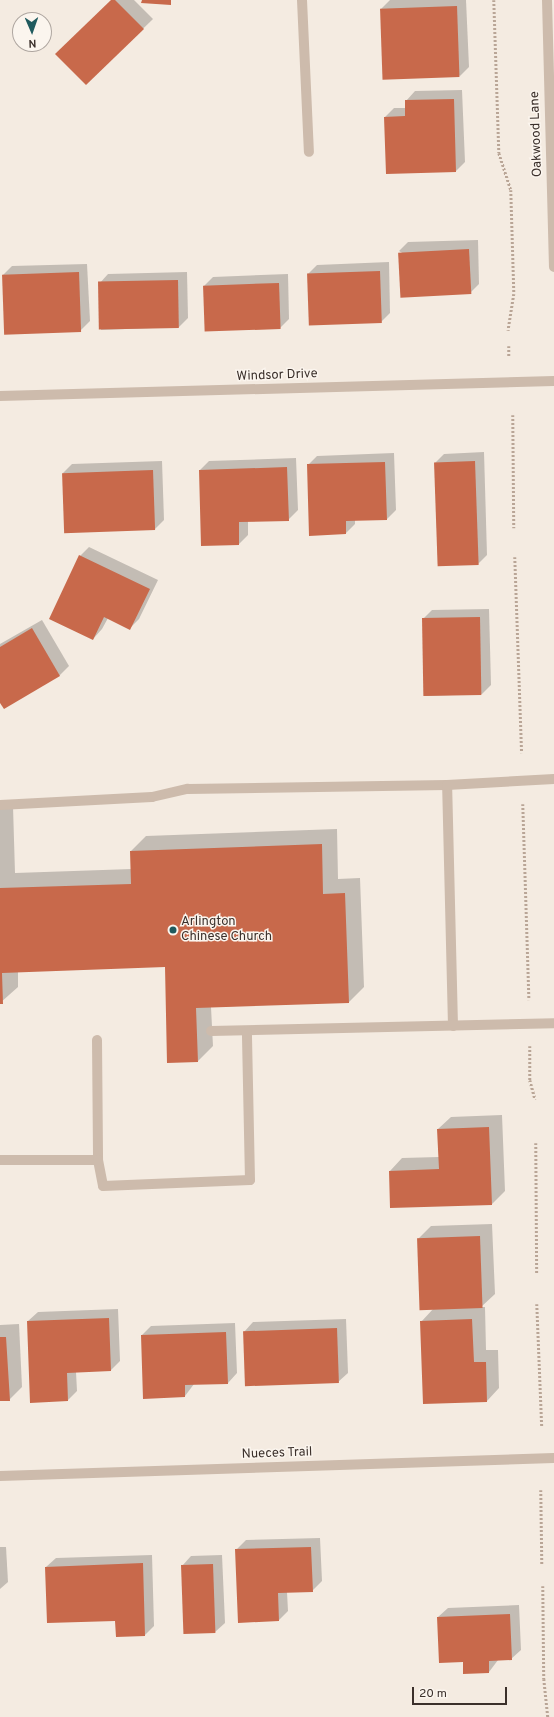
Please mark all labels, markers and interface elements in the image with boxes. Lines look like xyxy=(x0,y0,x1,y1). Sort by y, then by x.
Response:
north arrow xyxy=(12,12,52,52)
text: N xyxy=(28,36,37,50)
street label: Oakwood Lane xyxy=(528,91,546,177)
street label: Windsor Drive xyxy=(236,367,318,385)
place label: Arlington Chinese Church xyxy=(181,915,272,946)
marker: Arlington Chinese Church xyxy=(168,925,178,935)
street label: Nueces Trail xyxy=(241,1445,313,1463)
scale bar xyxy=(414,1679,509,1705)
text: 20 m xyxy=(419,1686,447,1702)

